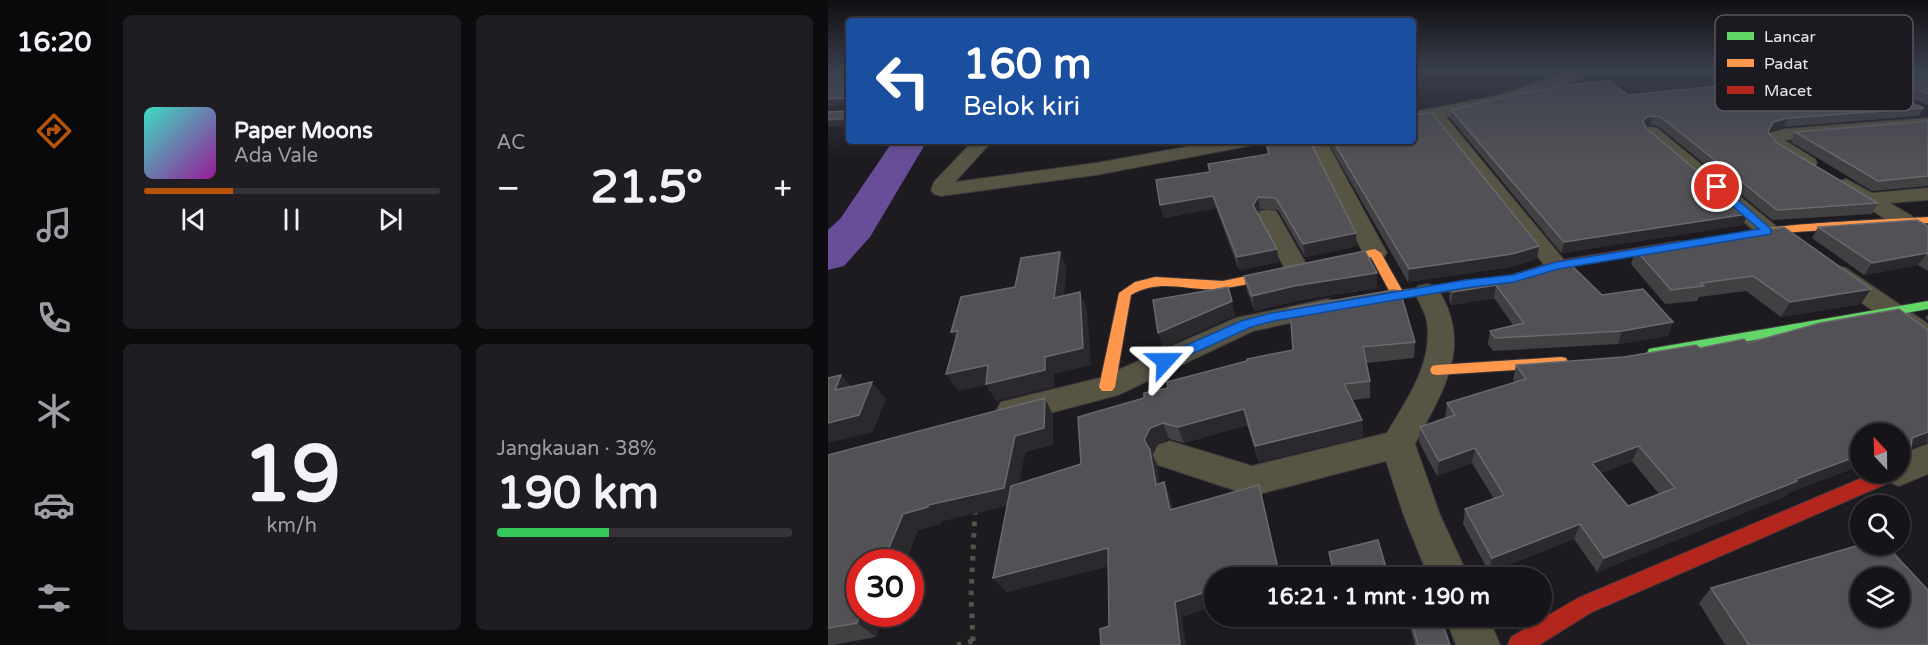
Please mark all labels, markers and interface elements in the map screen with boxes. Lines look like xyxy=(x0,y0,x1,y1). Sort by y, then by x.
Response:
legend xyxy=(1715,15,1913,111)
text: 16:20 xyxy=(17,26,91,59)
text: Lancar xyxy=(1764,27,1816,47)
text: 160 m xyxy=(963,39,1092,90)
icon: left xyxy=(864,42,942,120)
text: Padat xyxy=(1764,54,1808,74)
text: Macet xyxy=(1764,81,1812,101)
text: Belok kiri xyxy=(963,90,1080,123)
icon: directions xyxy=(33,110,75,152)
text: Paper Moons xyxy=(234,118,373,144)
text: AC xyxy=(497,131,525,155)
text: Ada Vale xyxy=(234,144,318,168)
text: 21.5° xyxy=(590,161,703,215)
pin xyxy=(1691,161,1742,212)
text: − xyxy=(497,169,520,208)
text: + xyxy=(773,169,792,208)
icon: arrive xyxy=(1700,170,1733,203)
icon: previous xyxy=(177,203,210,236)
icon: pause xyxy=(275,203,308,236)
icon: next xyxy=(374,203,407,236)
icon: music xyxy=(33,204,75,246)
icon: phone xyxy=(33,297,75,339)
position arrow xyxy=(1133,329,1197,393)
icon: climate xyxy=(33,390,75,432)
north arrow xyxy=(1850,423,1910,483)
map controls xyxy=(1850,423,1910,627)
text: 19 xyxy=(243,428,341,522)
text: Jangkauan · 38% xyxy=(497,437,656,461)
text: 190 km xyxy=(497,467,659,521)
icon: car xyxy=(33,484,75,526)
button: search xyxy=(1850,495,1910,555)
text: km/h xyxy=(267,514,317,538)
speed limit sign: 30 xyxy=(846,549,924,627)
button: layers xyxy=(1850,567,1910,627)
icon: filters xyxy=(33,577,75,619)
text: 16:21 · 1 mnt · 190 m xyxy=(1266,584,1490,610)

